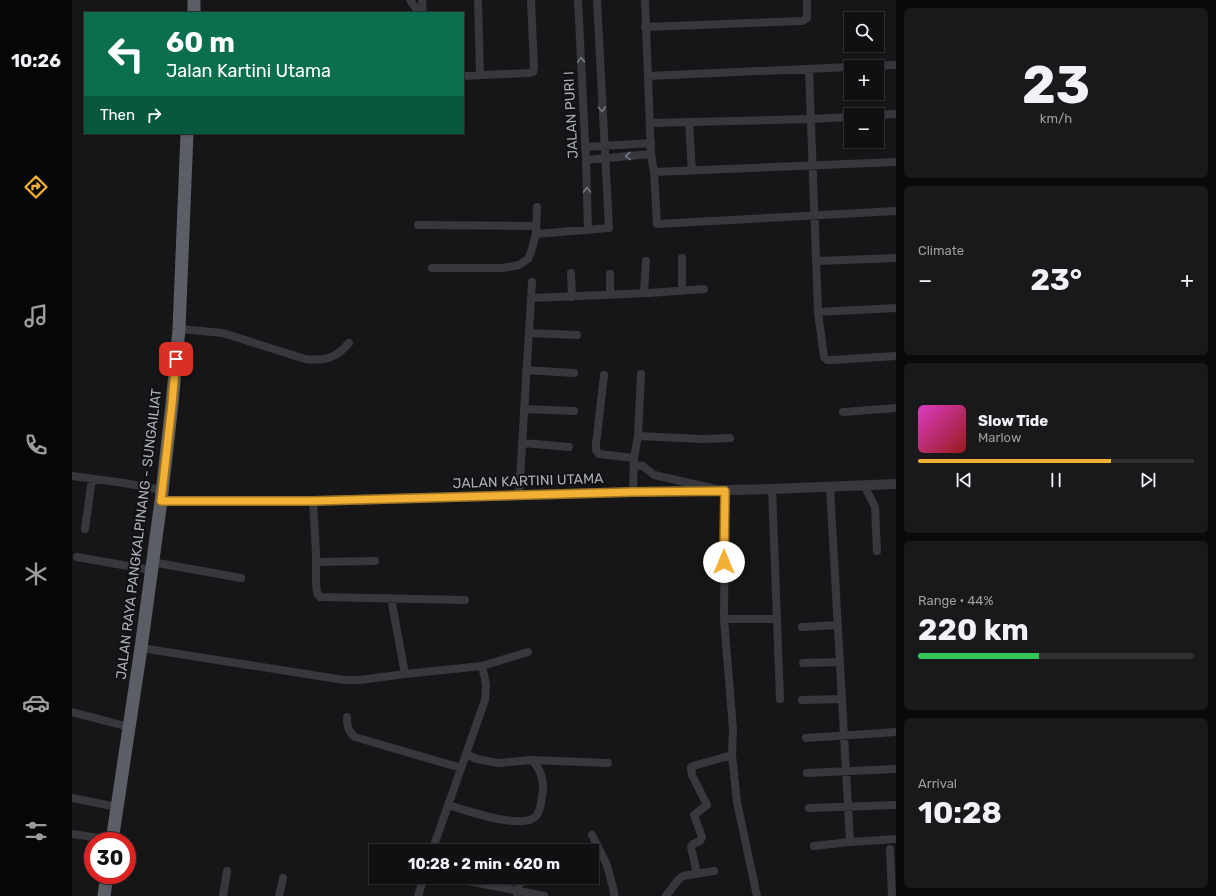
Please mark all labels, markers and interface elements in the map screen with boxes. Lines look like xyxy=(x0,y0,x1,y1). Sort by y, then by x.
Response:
map controls xyxy=(844,12,884,148)
button: search xyxy=(844,12,884,52)
text: 60 m xyxy=(166,26,235,59)
icon: left xyxy=(100,28,152,80)
text: 10:26 xyxy=(11,50,61,72)
text: 23 xyxy=(1022,54,1090,116)
one-way arrow xyxy=(577,57,585,63)
text: Jalan Kartini Utama xyxy=(166,60,331,82)
button: + xyxy=(844,60,884,100)
street label: JALAN PURI I xyxy=(560,71,582,159)
icon: right xyxy=(143,104,165,126)
text: Then xyxy=(100,106,135,124)
one-way arrow xyxy=(598,106,607,112)
button: − xyxy=(844,108,884,148)
text: km/h xyxy=(1040,111,1072,126)
one-way arrow xyxy=(625,151,631,160)
icon: directions xyxy=(22,173,50,201)
one-way arrow xyxy=(583,187,591,193)
text: Climate xyxy=(918,243,964,258)
text: 23° xyxy=(1030,262,1082,298)
text: − xyxy=(918,267,932,294)
text: + xyxy=(1180,267,1194,294)
icon: music xyxy=(22,302,50,330)
pin xyxy=(159,342,193,376)
icon: arrive xyxy=(165,348,187,370)
street label: JALAN RAYA PANGKALPINANG - SUNGAILIAT xyxy=(113,388,165,680)
text: Slow Tide xyxy=(978,412,1048,430)
text: Marlow xyxy=(978,430,1021,445)
icon: phone xyxy=(22,431,50,459)
icon: previous xyxy=(953,469,975,491)
icon: pause xyxy=(1045,469,1067,491)
icon: next xyxy=(1137,469,1159,491)
street label: JALAN KARTINI UTAMA xyxy=(452,470,604,492)
position arrow xyxy=(703,541,745,583)
icon: climate xyxy=(22,560,50,588)
text: Range · 44% xyxy=(918,593,993,608)
text: 220 km xyxy=(918,612,1029,648)
icon: car xyxy=(22,689,50,717)
text: Arrival xyxy=(918,776,957,791)
text: 10:28 xyxy=(918,795,1002,831)
icon: filters xyxy=(22,817,50,845)
speed limit sign: 30 xyxy=(84,832,136,884)
text: 10:28 · 2 min · 620 m xyxy=(408,855,560,873)

